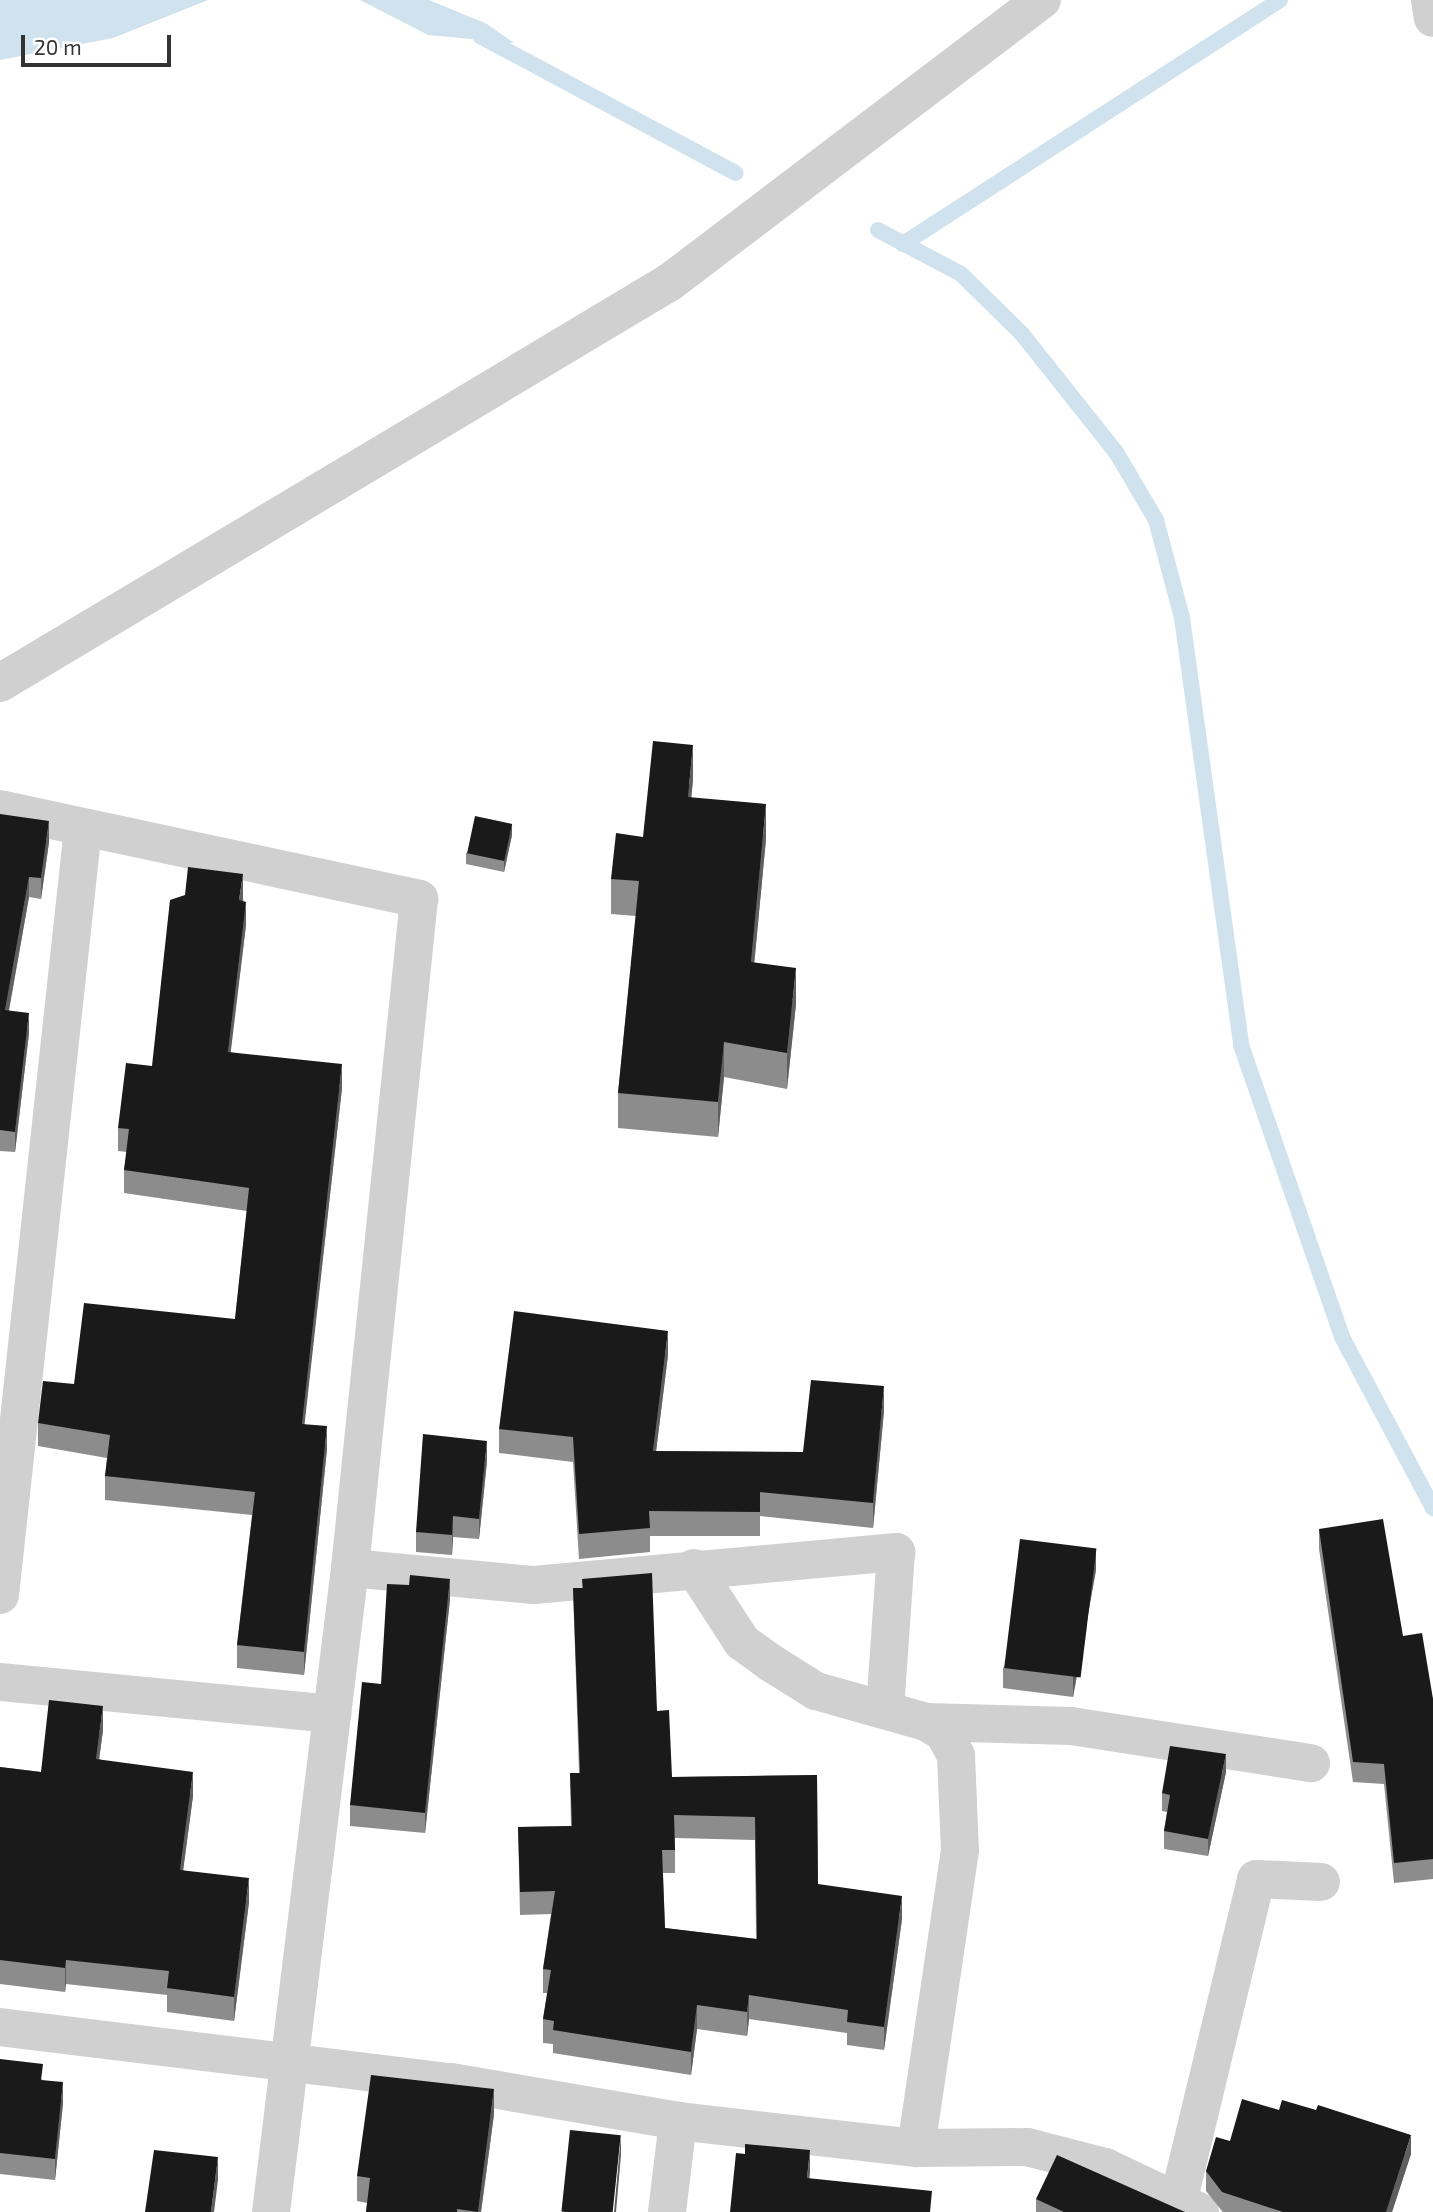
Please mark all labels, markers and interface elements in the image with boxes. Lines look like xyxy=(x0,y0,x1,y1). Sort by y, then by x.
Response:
scale bar xyxy=(24,21,175,65)
text: 20 m xyxy=(34,34,82,59)

